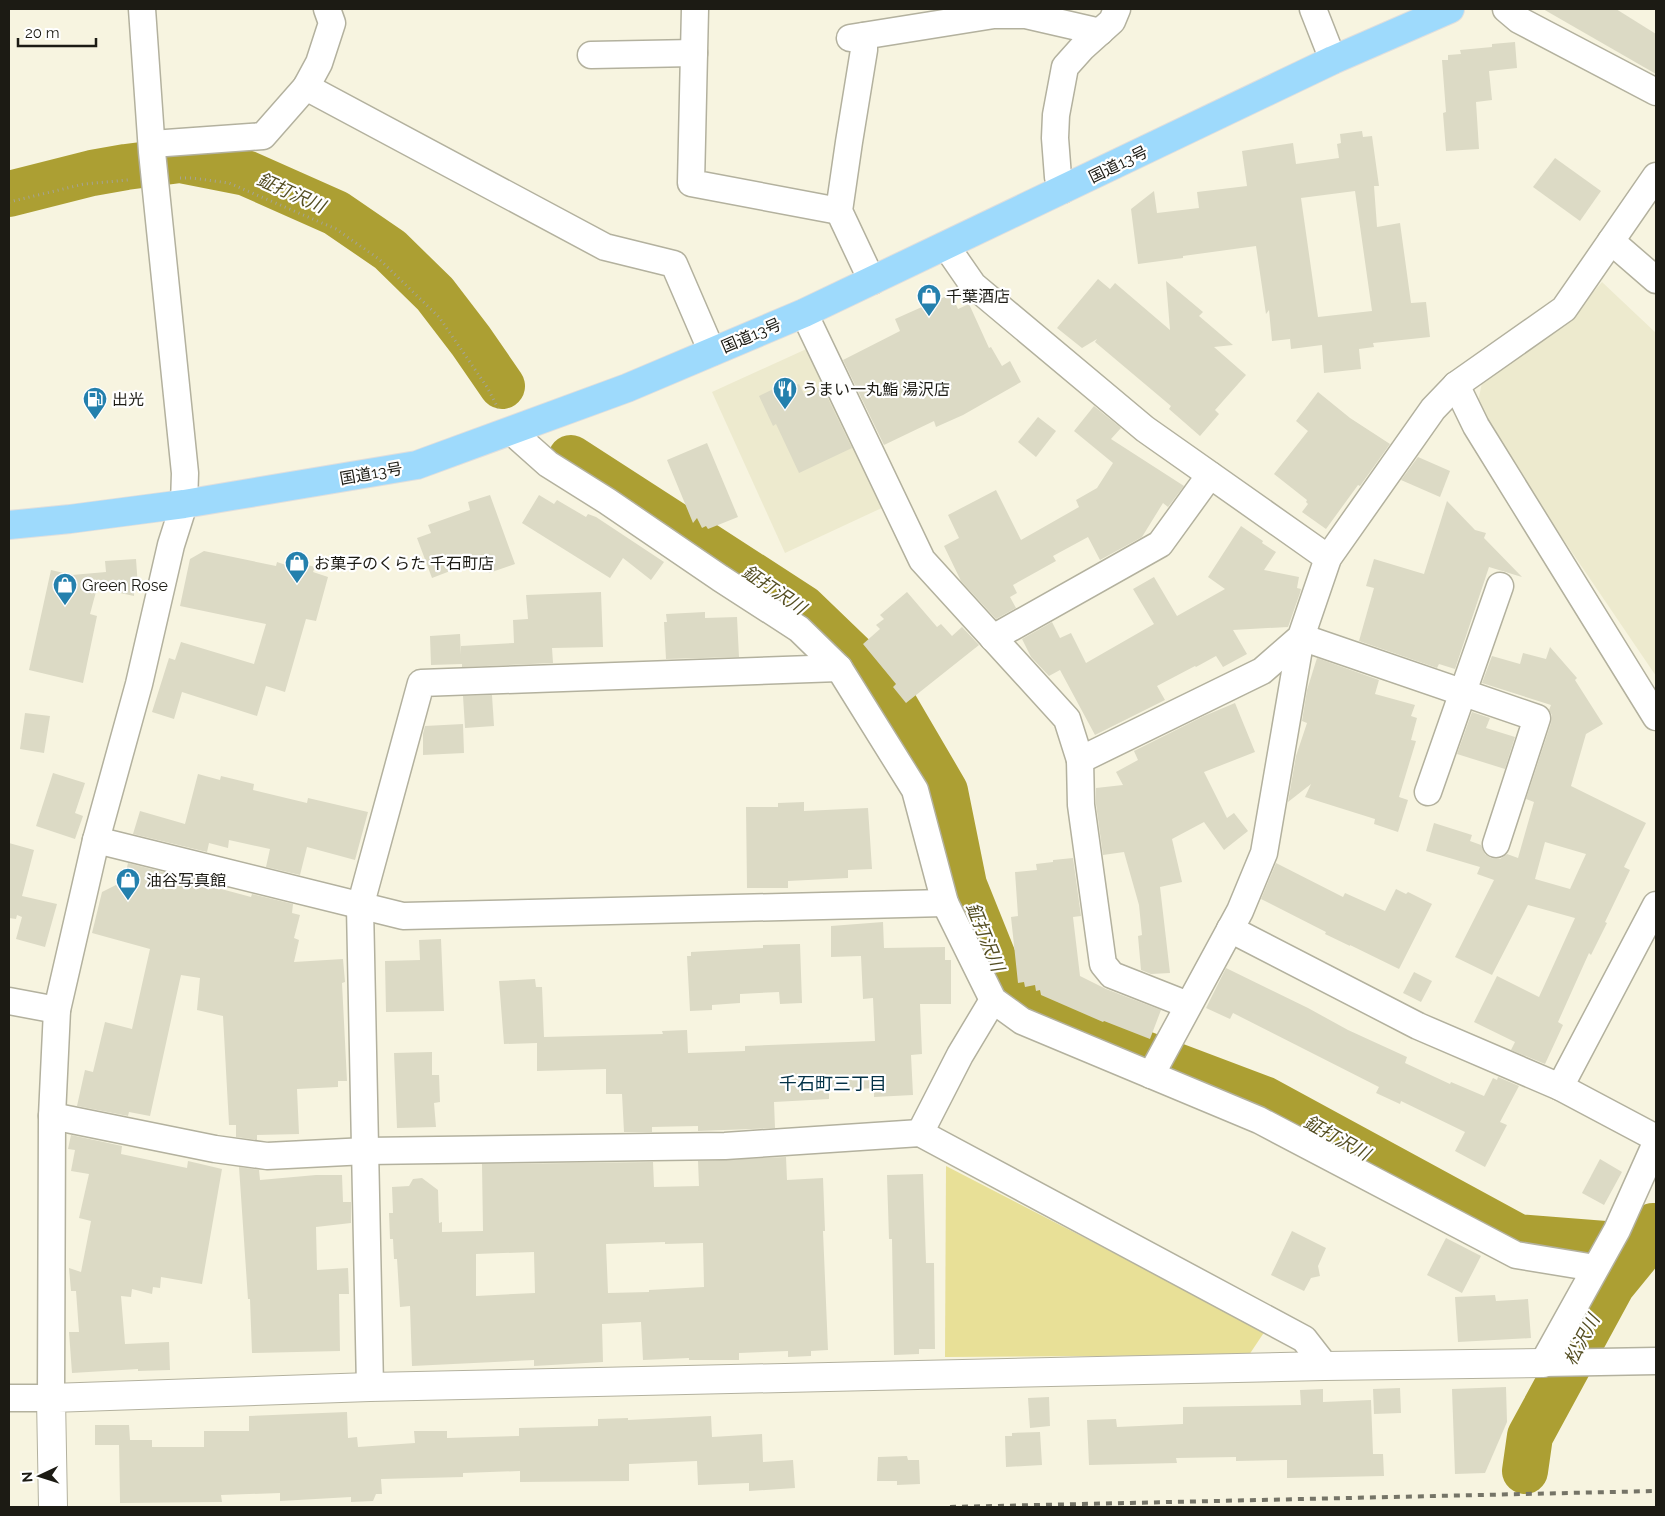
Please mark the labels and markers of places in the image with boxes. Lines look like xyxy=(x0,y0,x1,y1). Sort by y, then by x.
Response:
shop icon: 千葉酒店 xyxy=(916,283,942,317)
place label: 千葉酒店 xyxy=(946,287,1010,306)
restaurant icon: うまい一丸鮨 湯沢店 xyxy=(772,376,798,410)
place label: うまい一丸鮨 湯沢店 xyxy=(802,380,950,399)
fuel station icon: 出光 xyxy=(82,386,108,420)
place label: 出光 xyxy=(112,390,144,409)
shop icon: お菓子のくらた 千石町店 xyxy=(284,550,310,584)
place label: お菓子のくらた 千石町店 xyxy=(314,554,494,573)
shop icon: Green Rose xyxy=(52,572,78,606)
place label: Green Rose xyxy=(82,576,168,595)
shop icon: 油谷写真館 xyxy=(115,867,141,901)
place label: 油谷写真館 xyxy=(146,871,226,890)

